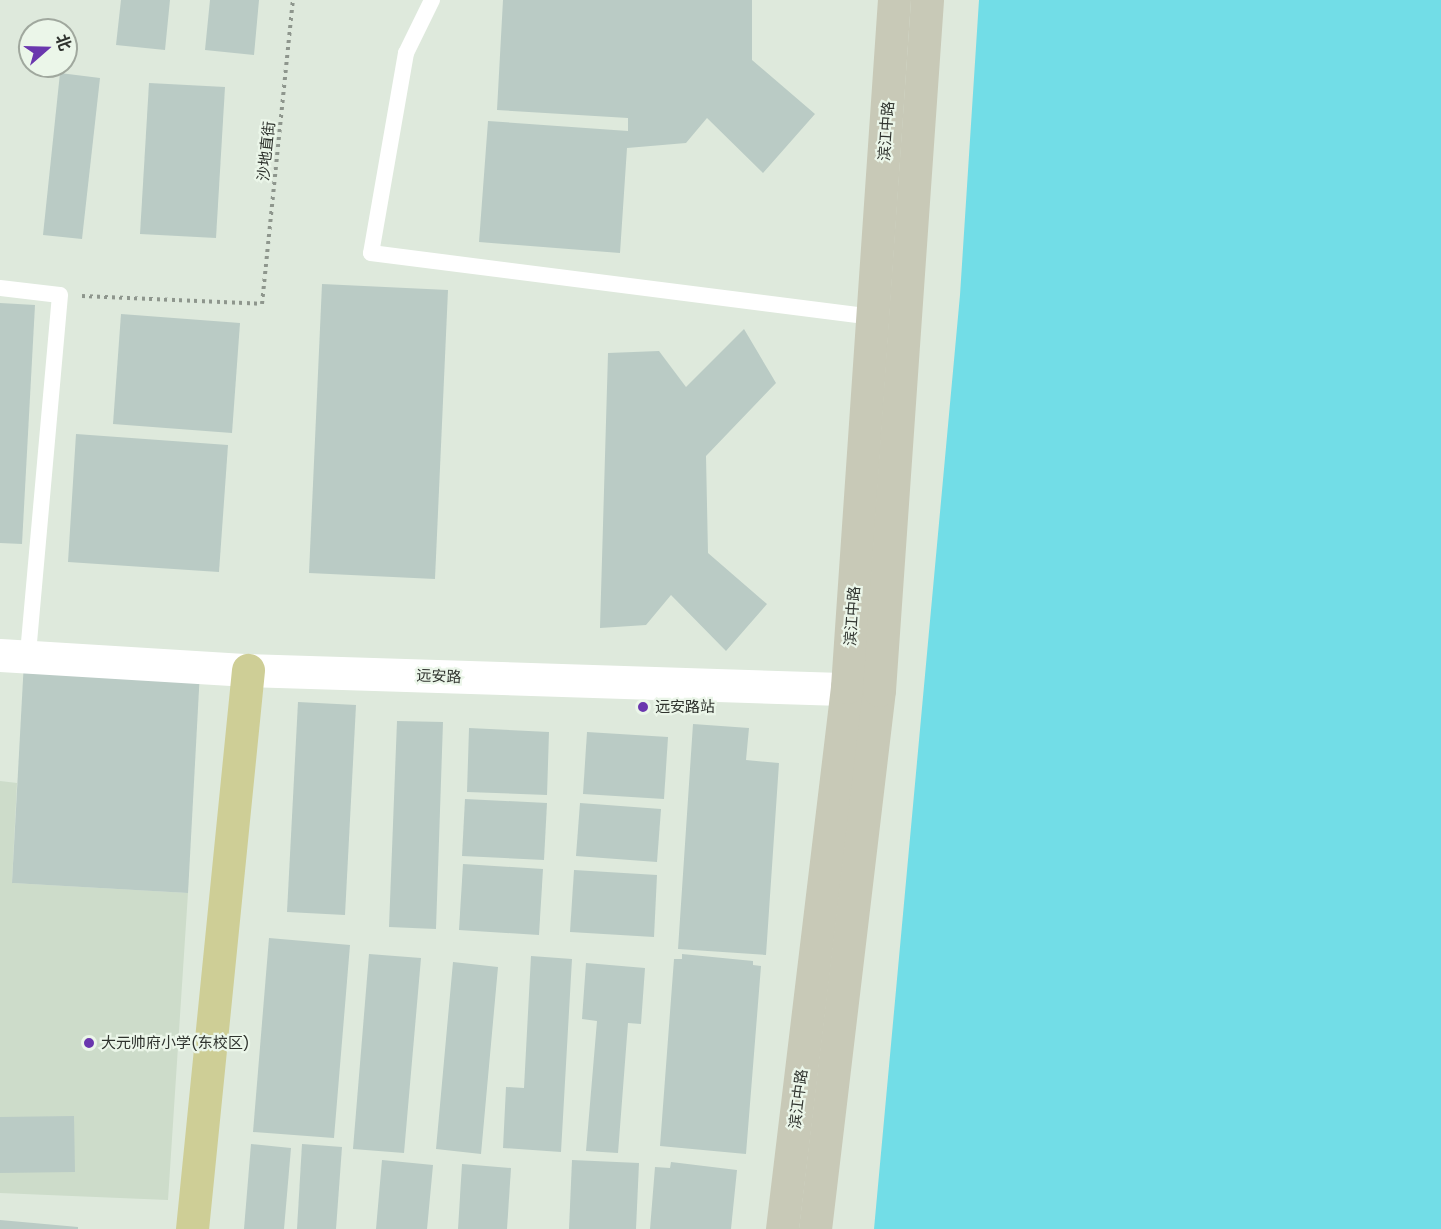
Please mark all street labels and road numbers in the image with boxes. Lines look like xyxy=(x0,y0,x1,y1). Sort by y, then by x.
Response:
street label: 滨江中路 xyxy=(875,100,897,162)
street label: 沙地直街 xyxy=(254,120,278,182)
street label: 滨江中路 xyxy=(841,585,863,647)
street label: 远安路 xyxy=(416,666,462,686)
street label: 滨江中路 xyxy=(785,1068,811,1130)

